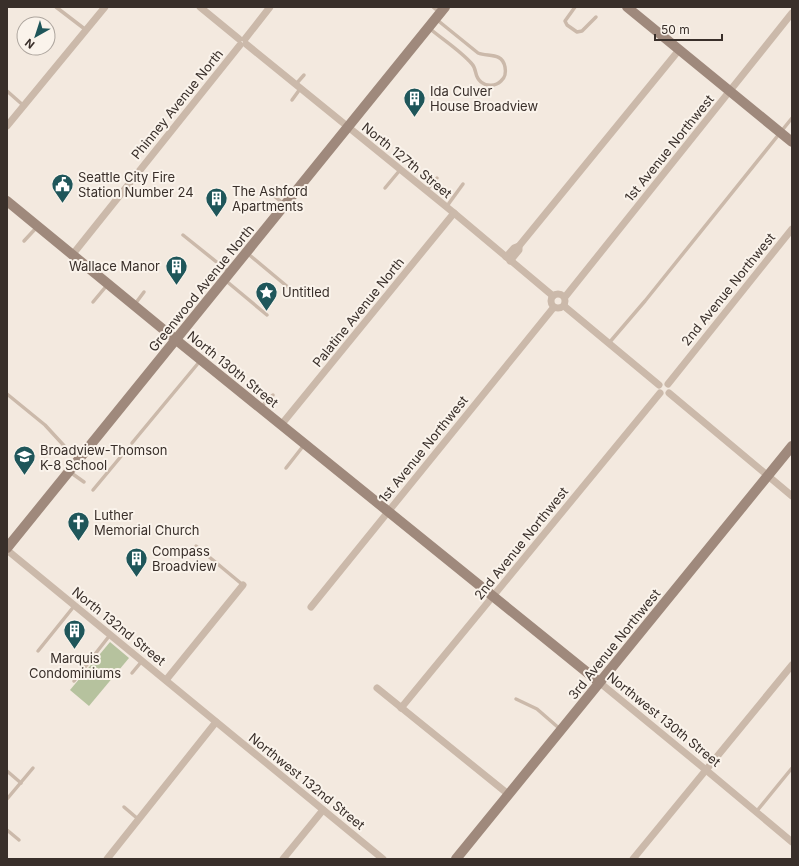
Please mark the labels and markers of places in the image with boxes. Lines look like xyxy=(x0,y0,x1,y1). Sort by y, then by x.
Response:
place label: Ida Culver House Broadview xyxy=(430,83,538,114)
building icon: Ida Culver House Broadview xyxy=(402,85,428,118)
place label: Seattle City Fire Station Number 24 xyxy=(78,169,194,200)
public building icon: Seattle City Fire Station Number 24 xyxy=(49,171,75,204)
place label: The Ashford Apartments xyxy=(232,183,308,214)
building icon: The Ashford Apartments xyxy=(204,185,230,218)
building icon: Wallace Manor xyxy=(163,253,189,286)
place label: Wallace Manor xyxy=(69,258,160,274)
place icon: Untitled xyxy=(254,279,280,312)
place label: Untitled xyxy=(282,284,330,300)
place label: Broadview-Thomson K-8 School xyxy=(40,442,168,473)
school or university icon: Broadview-Thomson K-8 School xyxy=(12,444,38,477)
place label: Luther Memorial Church xyxy=(94,507,200,538)
church icon: Luther Memorial Church xyxy=(65,509,91,542)
place label: Compass Broadview xyxy=(152,543,217,574)
building icon: Compass Broadview xyxy=(124,545,150,578)
building icon: Marquis Condominiums xyxy=(62,617,88,650)
place label: Marquis Condominiums xyxy=(29,650,121,681)

